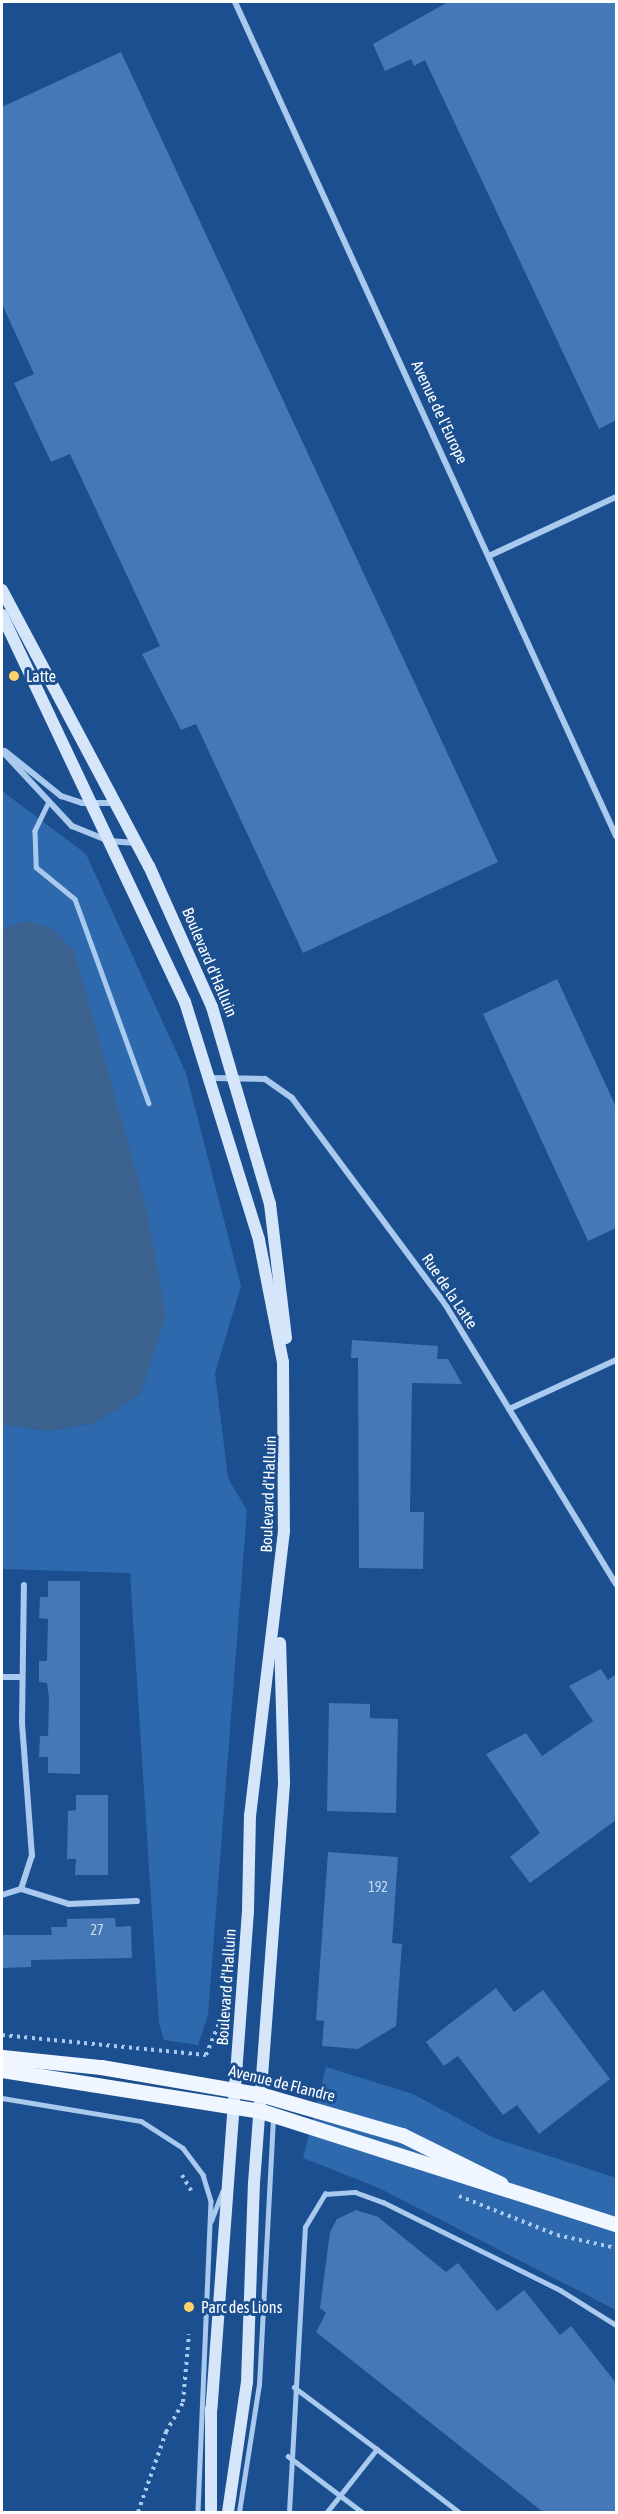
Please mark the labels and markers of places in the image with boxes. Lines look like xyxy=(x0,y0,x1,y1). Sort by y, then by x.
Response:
place label: Latte xyxy=(26,666,56,686)
marker: Latte xyxy=(7,669,21,683)
place label: Parc des Lions xyxy=(201,2297,282,2317)
marker: Parc des Lions xyxy=(182,2300,196,2314)

